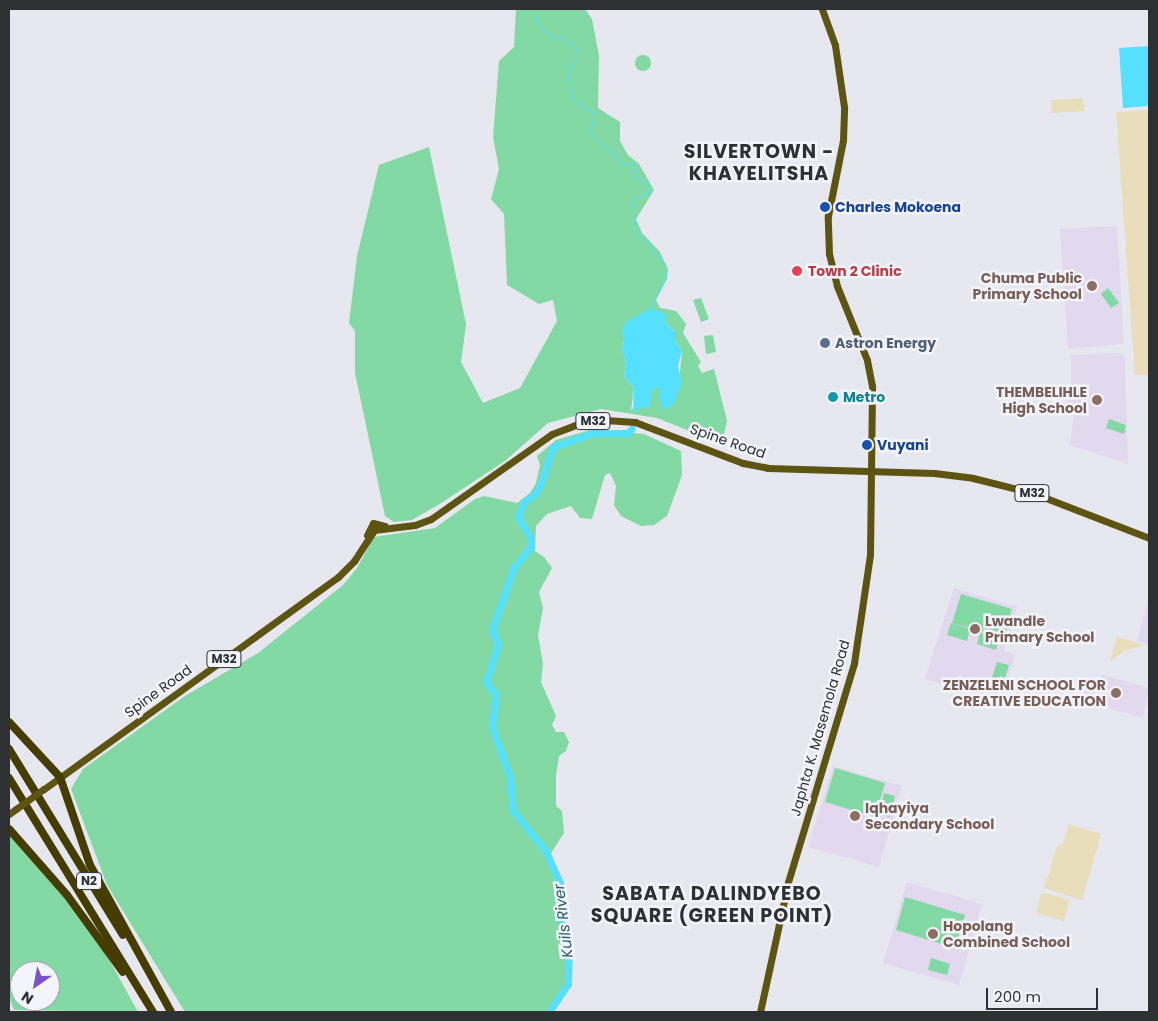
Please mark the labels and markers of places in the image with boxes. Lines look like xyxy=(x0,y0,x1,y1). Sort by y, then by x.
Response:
place label: Charles Mokoena xyxy=(835,199,961,215)
marker: Charles Mokoena xyxy=(819,201,831,213)
place label: Town 2 Clinic xyxy=(808,263,902,279)
marker: Town 2 Clinic xyxy=(790,264,804,278)
place label: Chuma Public Primary School xyxy=(973,270,1082,302)
marker: Chuma Public Primary School xyxy=(1086,280,1098,292)
place label: Astron Energy xyxy=(835,335,936,351)
marker: Astron Energy xyxy=(819,337,831,349)
place label: THEMBELIHLE High School xyxy=(996,384,1087,417)
place label: Metro xyxy=(843,389,885,405)
marker: Metro xyxy=(827,391,839,403)
marker: THEMBELIHLE High School xyxy=(1091,394,1103,406)
place label: Vuyani xyxy=(877,437,929,453)
marker: Vuyani xyxy=(861,439,873,451)
place label: Lwandle Primary School xyxy=(985,613,1094,646)
marker: Lwandle Primary School xyxy=(969,623,981,635)
place label: ZENZELENI SCHOOL FOR CREATIVE EDUCATION xyxy=(943,677,1106,710)
marker: ZENZELENI SCHOOL FOR CREATIVE EDUCATION xyxy=(1110,687,1122,699)
place label: Iqhayiya Secondary School xyxy=(865,800,994,832)
marker: Iqhayiya Secondary School xyxy=(849,810,861,822)
place label: Hopolang Combined School xyxy=(943,918,1070,950)
marker: Hopolang Combined School xyxy=(927,928,939,940)

